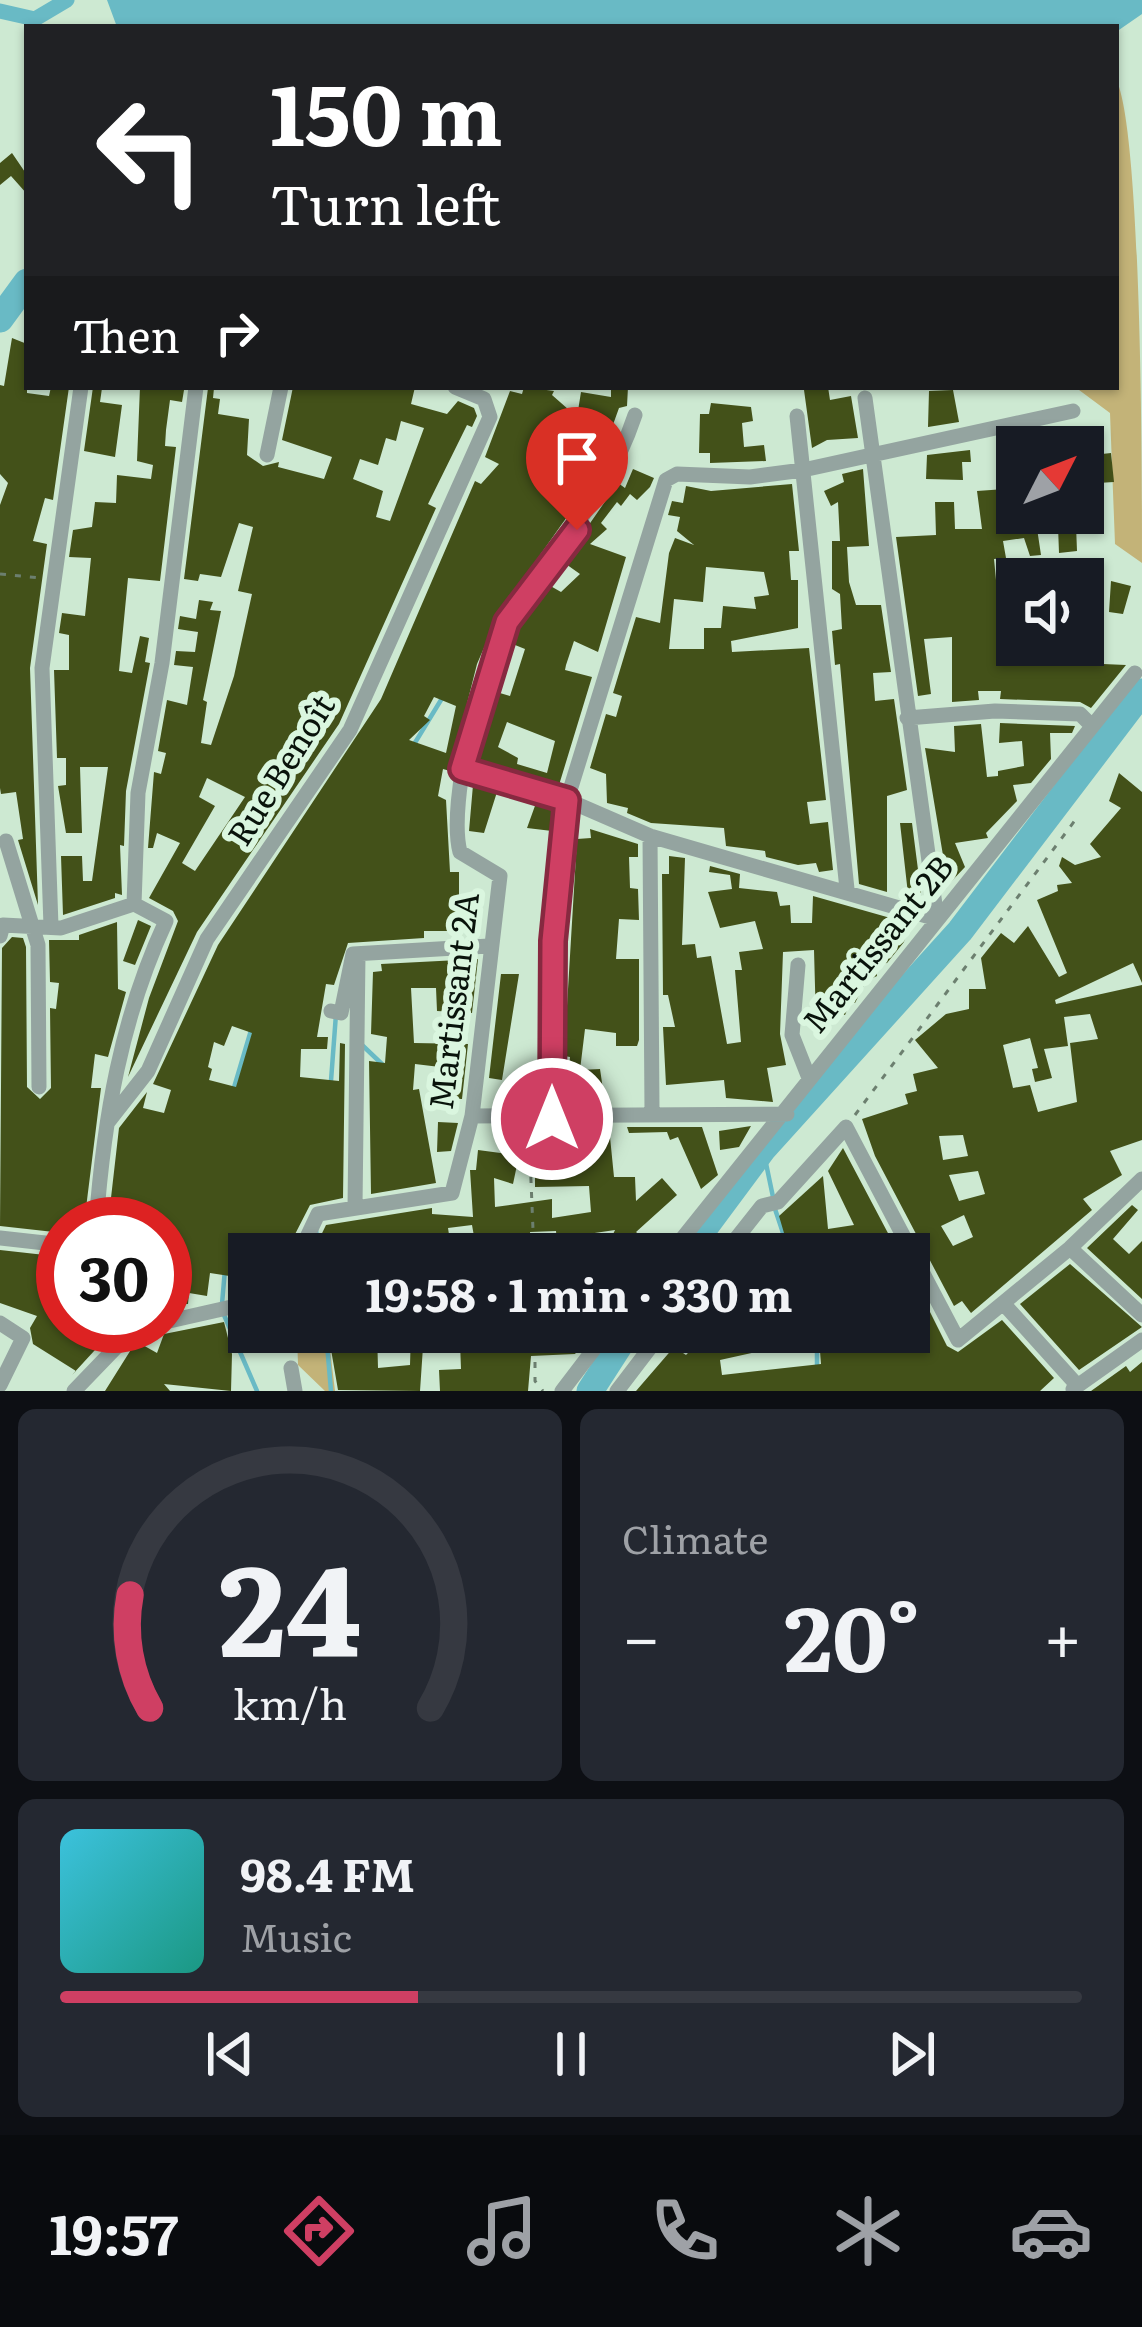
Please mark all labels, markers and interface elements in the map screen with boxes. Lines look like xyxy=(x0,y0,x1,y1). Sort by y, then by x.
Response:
text: 150 m xyxy=(270,47,503,172)
icon: left xyxy=(72,72,228,228)
text: Turn left xyxy=(270,161,501,242)
text: Then xyxy=(72,300,180,367)
icon: right xyxy=(204,300,270,366)
pin xyxy=(526,407,628,530)
icon: arrive xyxy=(544,425,610,491)
north arrow xyxy=(996,426,1104,534)
map controls xyxy=(996,426,1104,666)
button: sound xyxy=(996,558,1104,666)
street label: Rue Benoît xyxy=(213,683,345,854)
street label: Martissant 2B xyxy=(789,843,963,1042)
street label: Martissant 2A xyxy=(414,889,489,1112)
position arrow xyxy=(489,1056,615,1182)
speed limit sign: 30 xyxy=(36,1197,192,1353)
text: 19:58 · 1 min · 330 m xyxy=(365,1259,793,1326)
text: Climate xyxy=(622,1508,768,1566)
text: 24 xyxy=(219,1510,361,1695)
text: 20° xyxy=(784,1566,920,1700)
text: − xyxy=(622,1584,660,1682)
text: + xyxy=(1044,1584,1082,1682)
text: km/h xyxy=(233,1670,347,1733)
text: 98.4 FM xyxy=(240,1839,415,1906)
text: Music xyxy=(240,1906,352,1964)
icon: previous xyxy=(197,2021,263,2087)
icon: pause xyxy=(538,2021,604,2087)
icon: next xyxy=(879,2021,945,2087)
icon: directions xyxy=(277,2189,361,2273)
icon: music xyxy=(460,2189,544,2273)
icon: phone xyxy=(643,2189,727,2273)
icon: climate xyxy=(826,2189,910,2273)
icon: car xyxy=(1009,2189,1093,2273)
text: 19:57 xyxy=(49,2191,178,2272)

